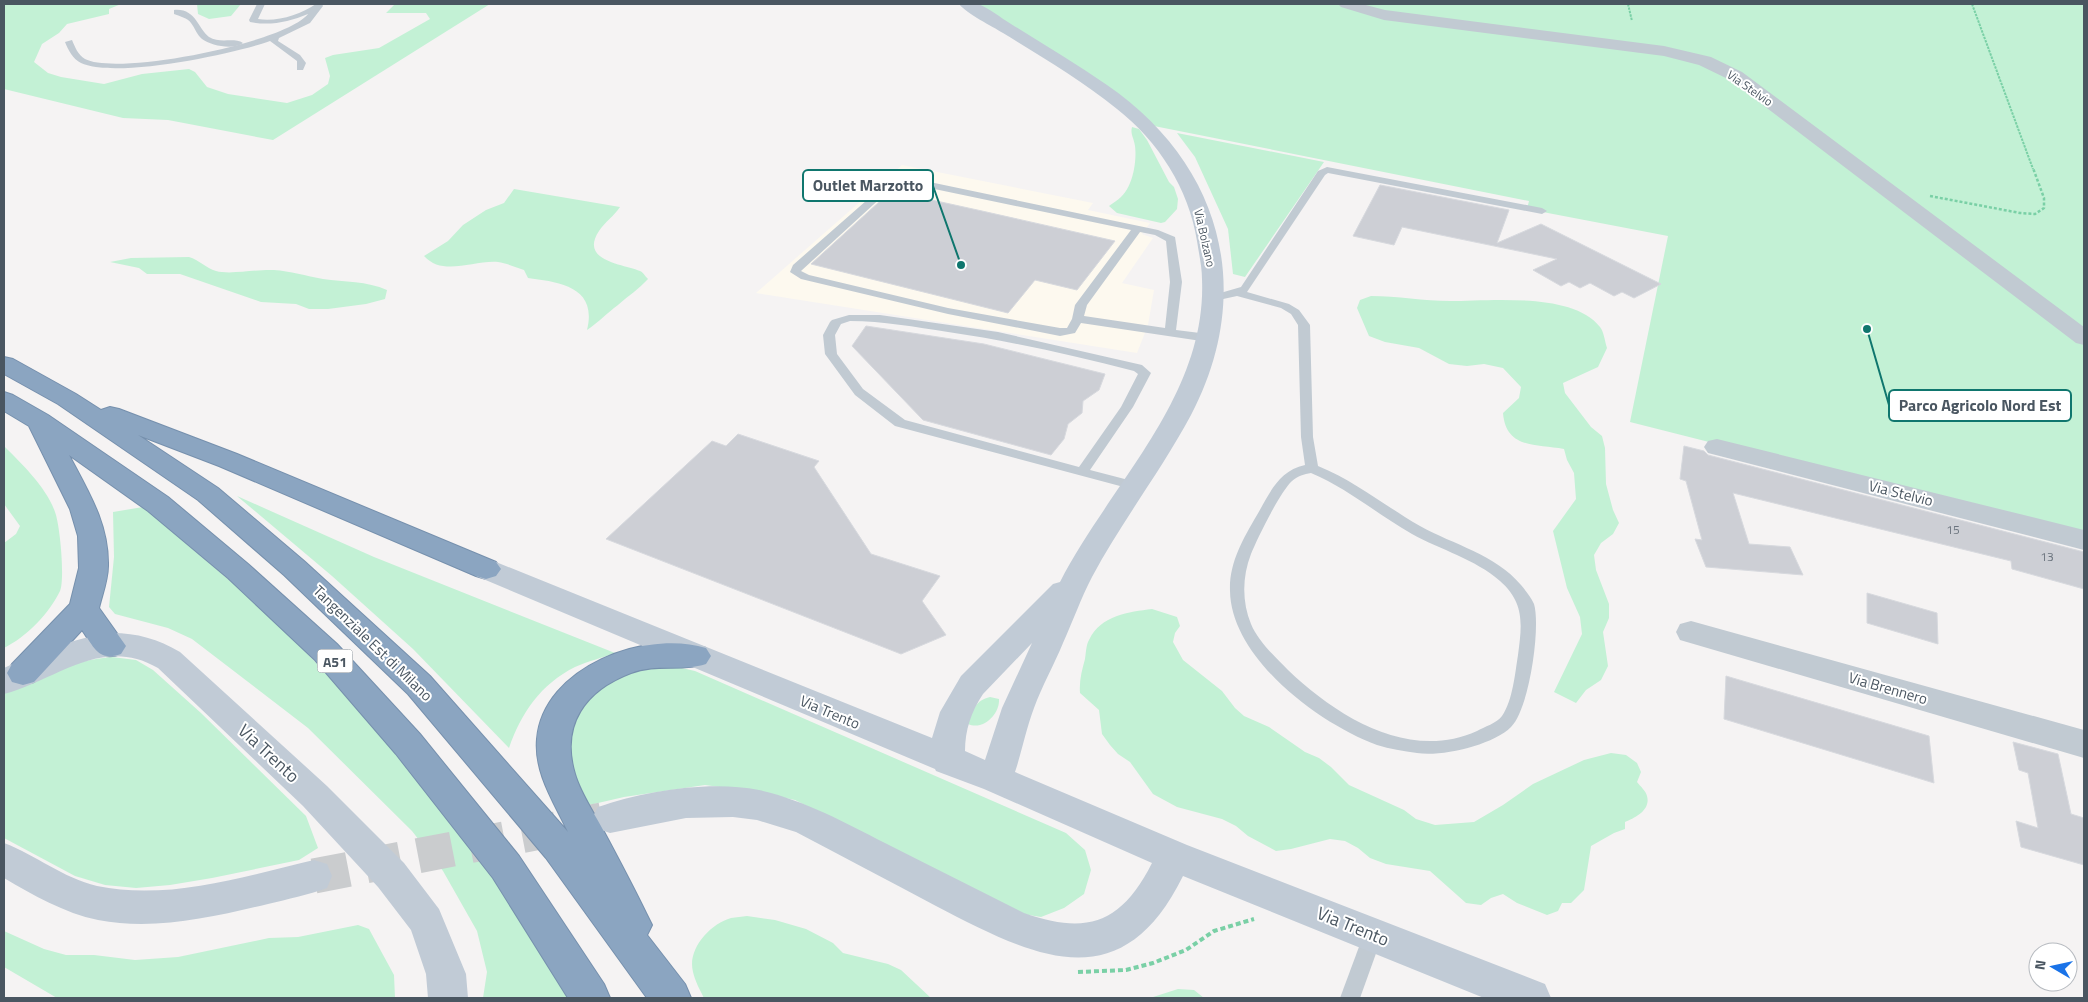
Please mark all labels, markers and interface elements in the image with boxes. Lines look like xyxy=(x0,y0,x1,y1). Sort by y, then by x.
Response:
street label: Via Stelvio xyxy=(1723,65,1777,111)
callout: Outlet Marzotto xyxy=(803,170,933,201)
text: Outlet Marzotto xyxy=(813,173,923,197)
street label: Via Bolzano xyxy=(1189,207,1221,269)
callout: Parco Agricolo Nord Est xyxy=(1889,390,2071,421)
text: Parco Agricolo Nord Est xyxy=(1899,393,2061,417)
street label: Via Stelvio xyxy=(1866,474,1936,512)
house number: 15 xyxy=(1946,520,1960,539)
house number: 13 xyxy=(2040,547,2054,566)
street label: Tangenziale Est di Milano xyxy=(308,580,438,706)
road number: A51 xyxy=(318,649,352,672)
street label: Via Brennero xyxy=(1846,666,1930,710)
street label: Via Trento xyxy=(796,689,864,735)
street label: Via Trento xyxy=(232,717,306,789)
street label: Via Trento xyxy=(1313,899,1393,953)
north arrow xyxy=(2028,942,2078,992)
text: N xyxy=(2029,958,2051,971)

